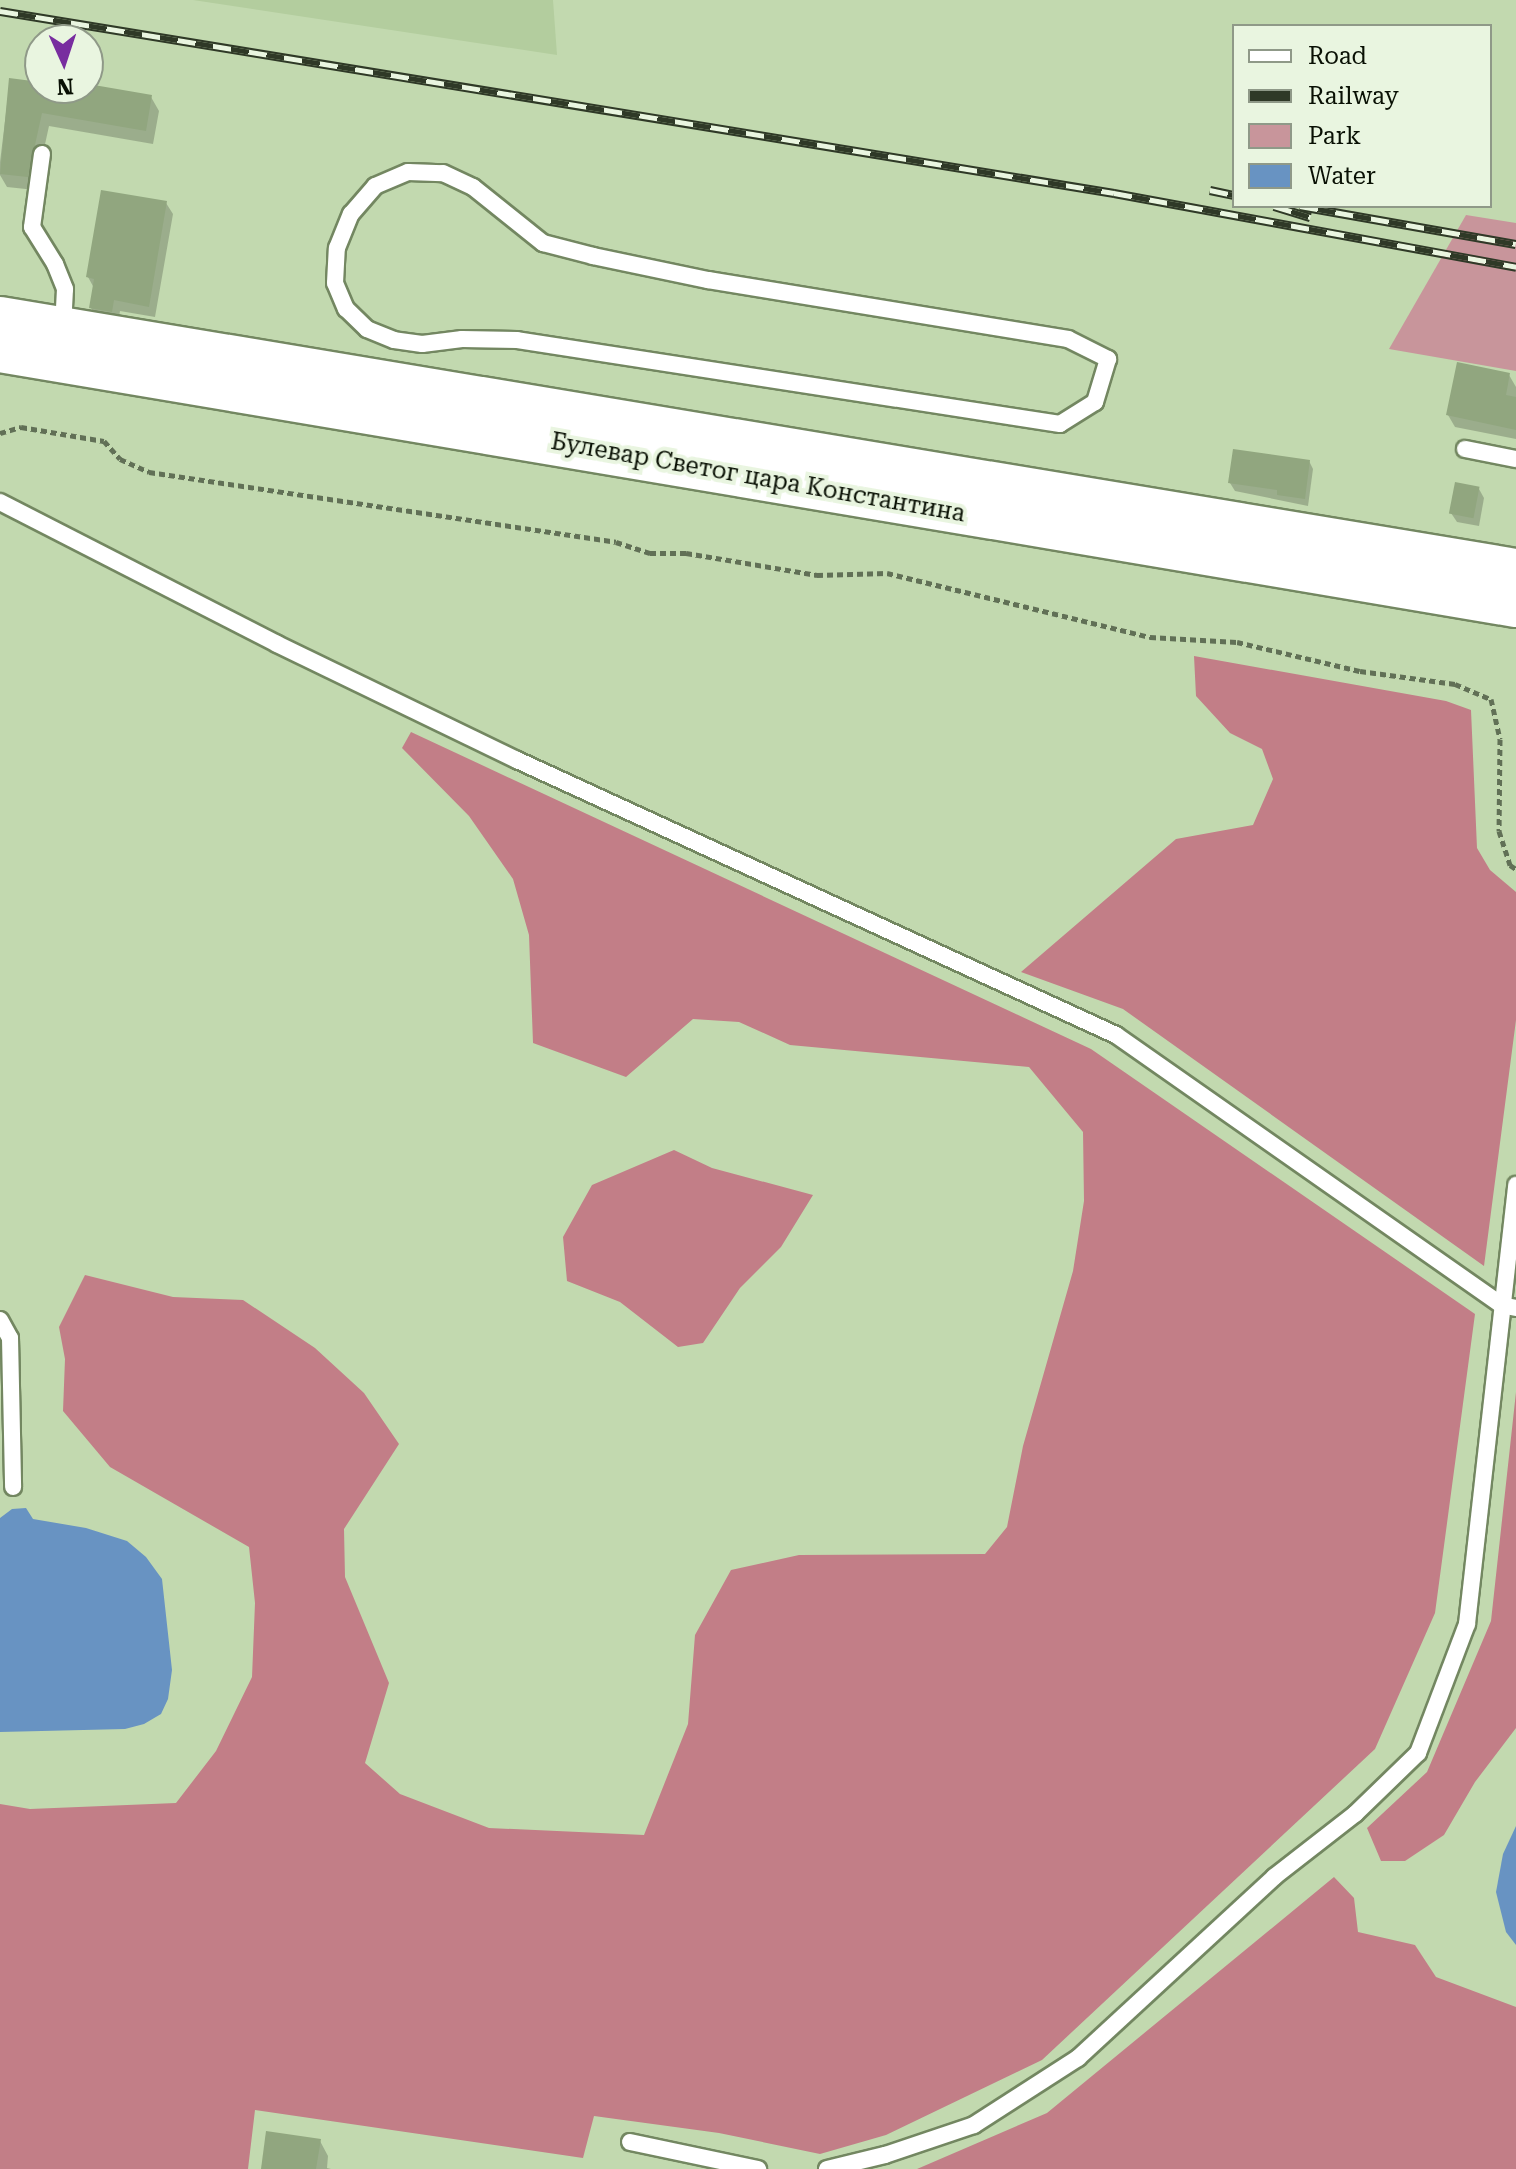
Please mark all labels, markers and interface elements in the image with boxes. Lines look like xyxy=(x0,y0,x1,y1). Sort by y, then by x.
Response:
north arrow xyxy=(24,24,104,104)
legend xyxy=(1232,24,1492,208)
text: Road xyxy=(1308,42,1367,70)
text: N xyxy=(56,74,74,99)
text: Railway xyxy=(1308,82,1399,110)
text: Park xyxy=(1308,122,1361,150)
text: Water xyxy=(1308,162,1376,190)
street label: Булевар Светог цара Константина xyxy=(549,427,967,529)

